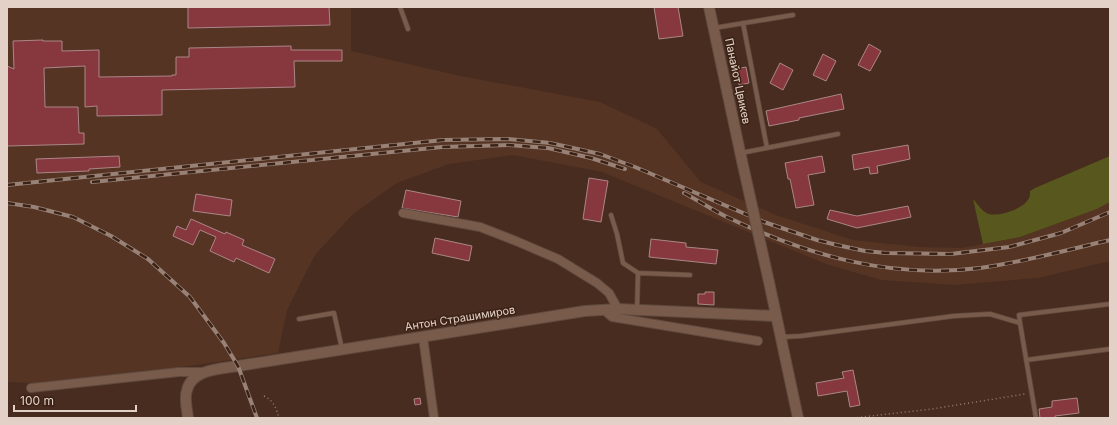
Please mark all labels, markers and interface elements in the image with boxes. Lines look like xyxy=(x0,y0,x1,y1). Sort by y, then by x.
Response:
street label: Панайот Цвикев xyxy=(722,37,754,125)
street label: Антон Страшимиров xyxy=(404,302,516,334)
scale bar xyxy=(14,387,136,413)
text: 100 m xyxy=(20,393,54,408)

